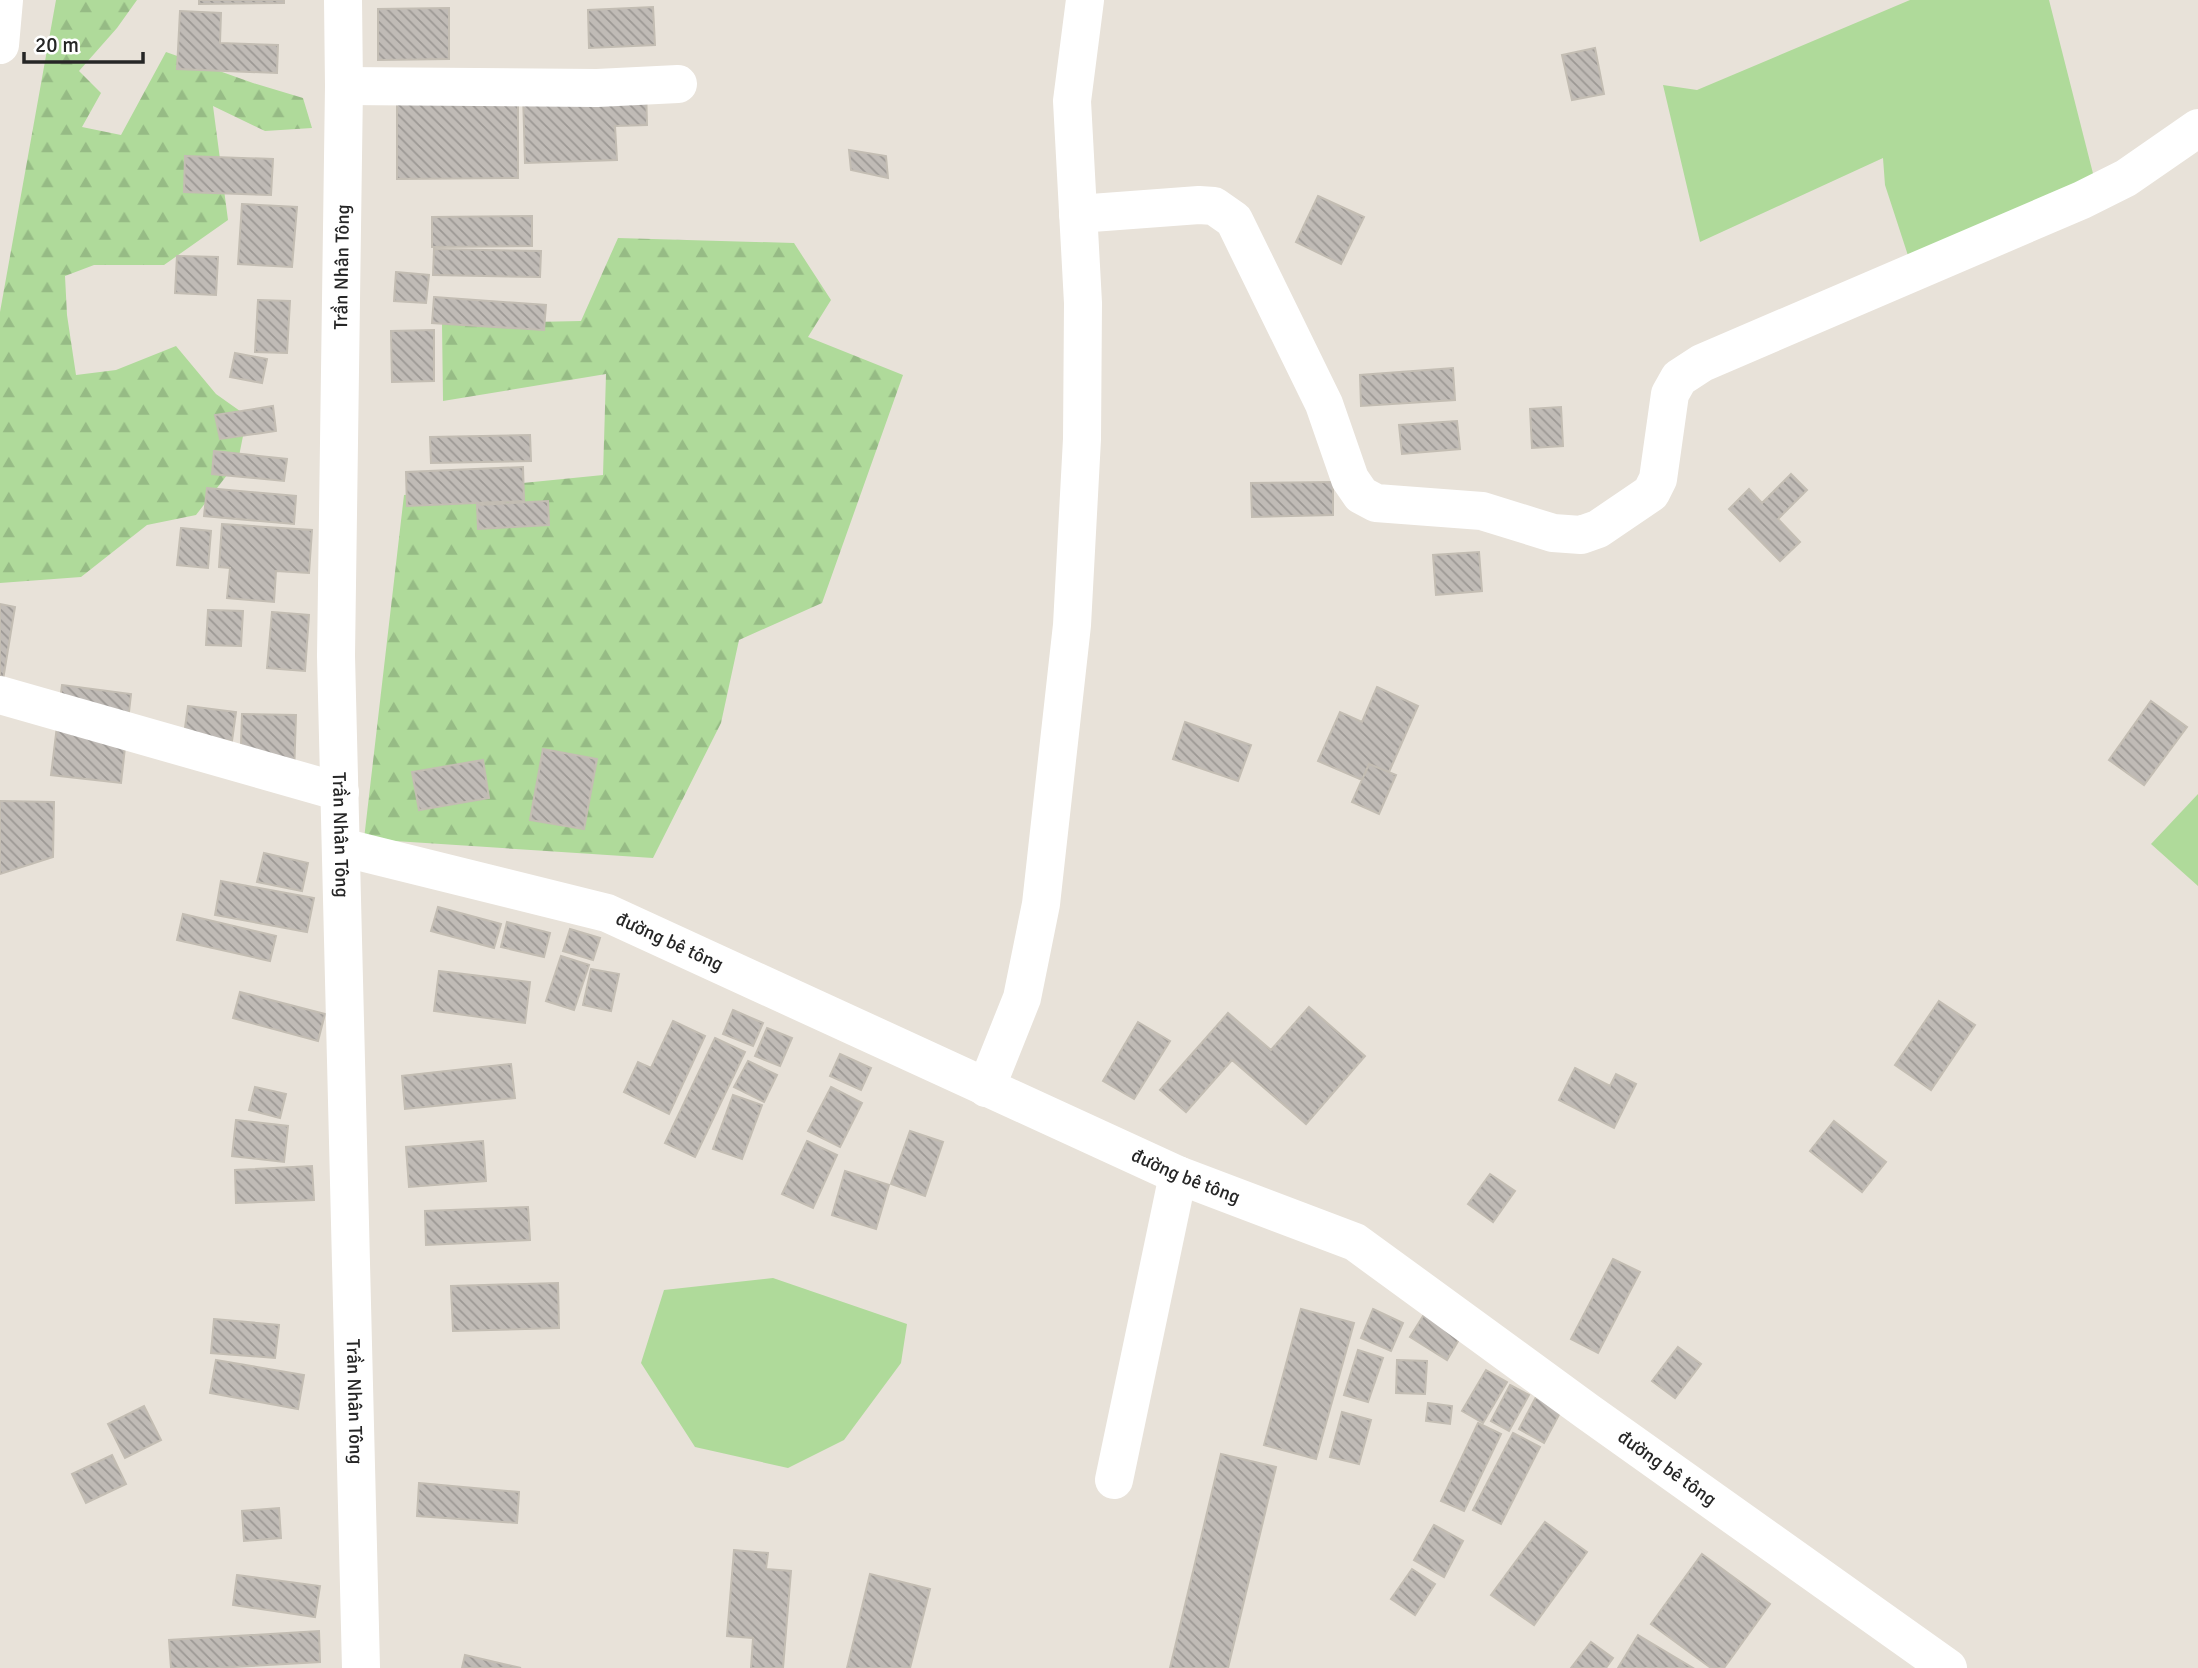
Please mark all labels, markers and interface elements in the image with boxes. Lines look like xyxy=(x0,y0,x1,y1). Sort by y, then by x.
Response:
scale bar xyxy=(24,21,144,65)
text: 20 m xyxy=(35,32,79,58)
street label: Trần Nhân Tông xyxy=(329,204,355,330)
street label: Trần Nhân Tông xyxy=(327,772,354,898)
street label: đường bê tông xyxy=(612,907,727,977)
street label: đường bê tông xyxy=(1127,1143,1244,1209)
street label: Trần Nhân Tông xyxy=(341,1339,368,1465)
street label: đường bê tông xyxy=(1613,1425,1721,1512)

